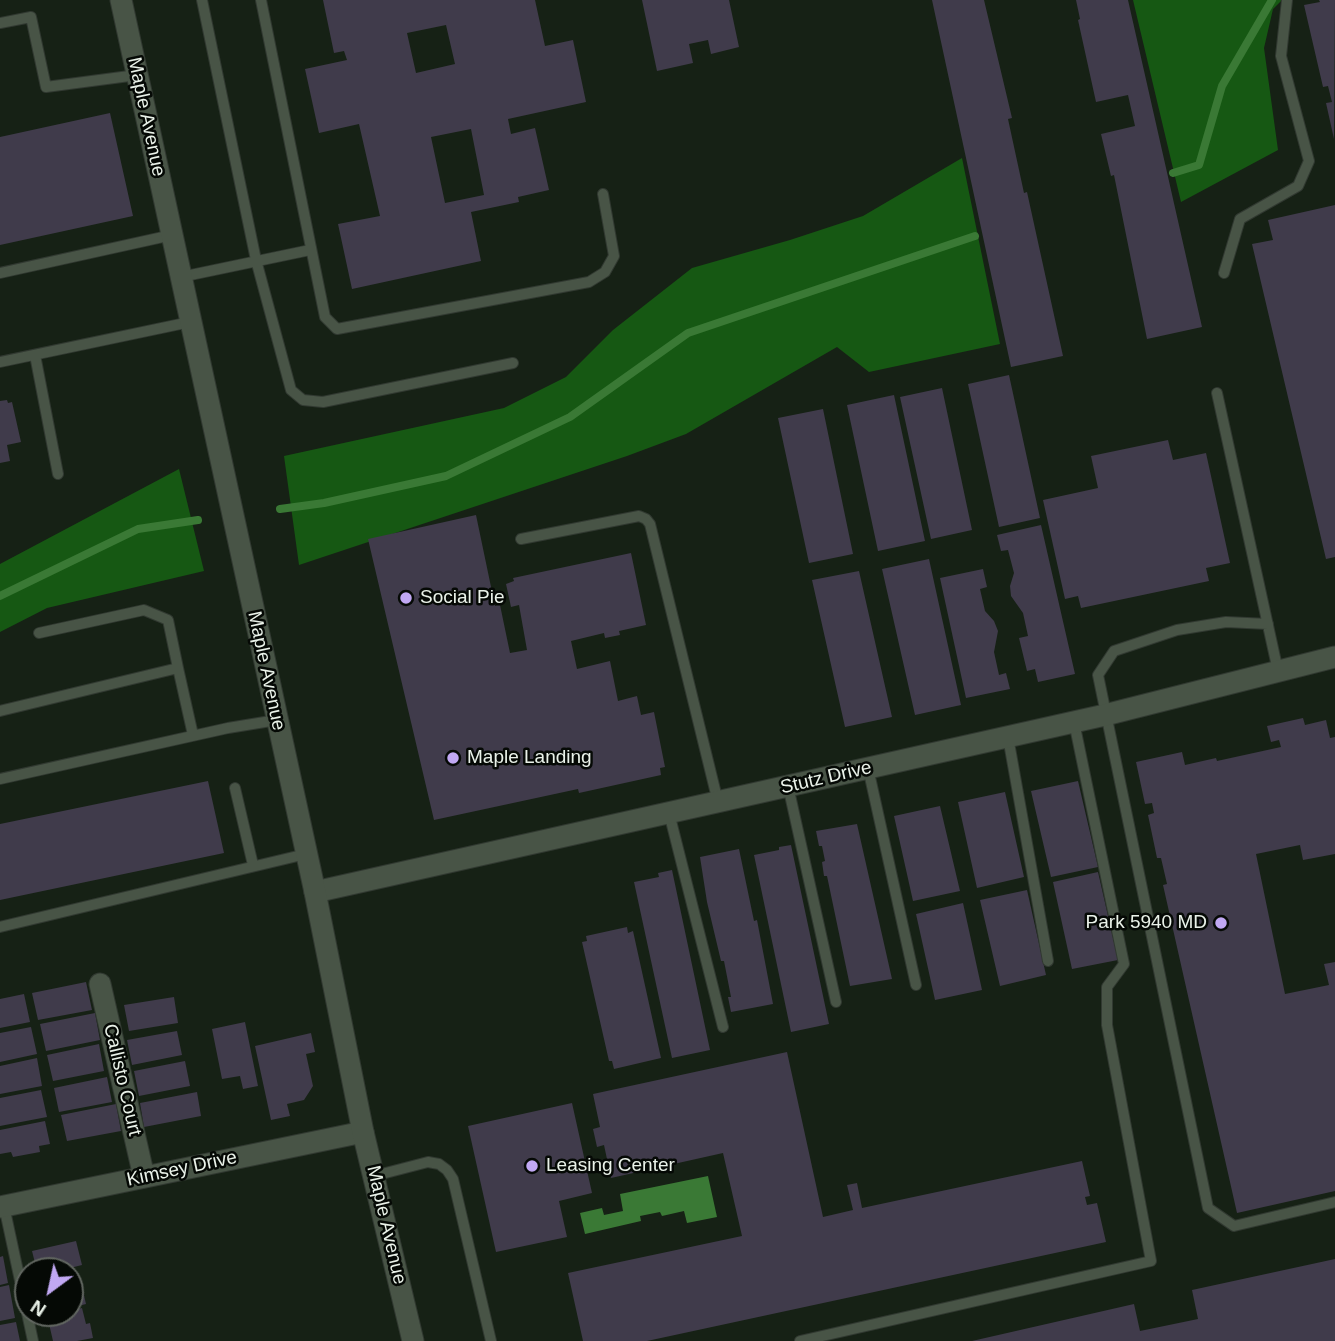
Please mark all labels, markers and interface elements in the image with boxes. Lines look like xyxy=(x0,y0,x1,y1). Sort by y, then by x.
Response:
street label: Maple Avenue xyxy=(122,55,170,179)
place label: Social Pie xyxy=(420,587,504,609)
marker: Social Pie xyxy=(398,590,414,606)
street label: Maple Avenue xyxy=(242,609,290,733)
place label: Maple Landing xyxy=(467,747,592,769)
marker: Maple Landing xyxy=(445,750,461,766)
street label: Stutz Drive xyxy=(778,756,874,800)
place label: Park 5940 MD xyxy=(1086,912,1207,934)
marker: Park 5940 MD xyxy=(1213,915,1229,931)
street label: Callisto Court xyxy=(98,1022,146,1138)
street label: Kimsey Drive xyxy=(125,1146,239,1192)
place label: Leasing Center xyxy=(546,1155,675,1177)
marker: Leasing Center xyxy=(524,1158,540,1174)
street label: Maple Avenue xyxy=(361,1163,411,1287)
north arrow xyxy=(14,1257,84,1327)
text: N xyxy=(27,1296,50,1321)

